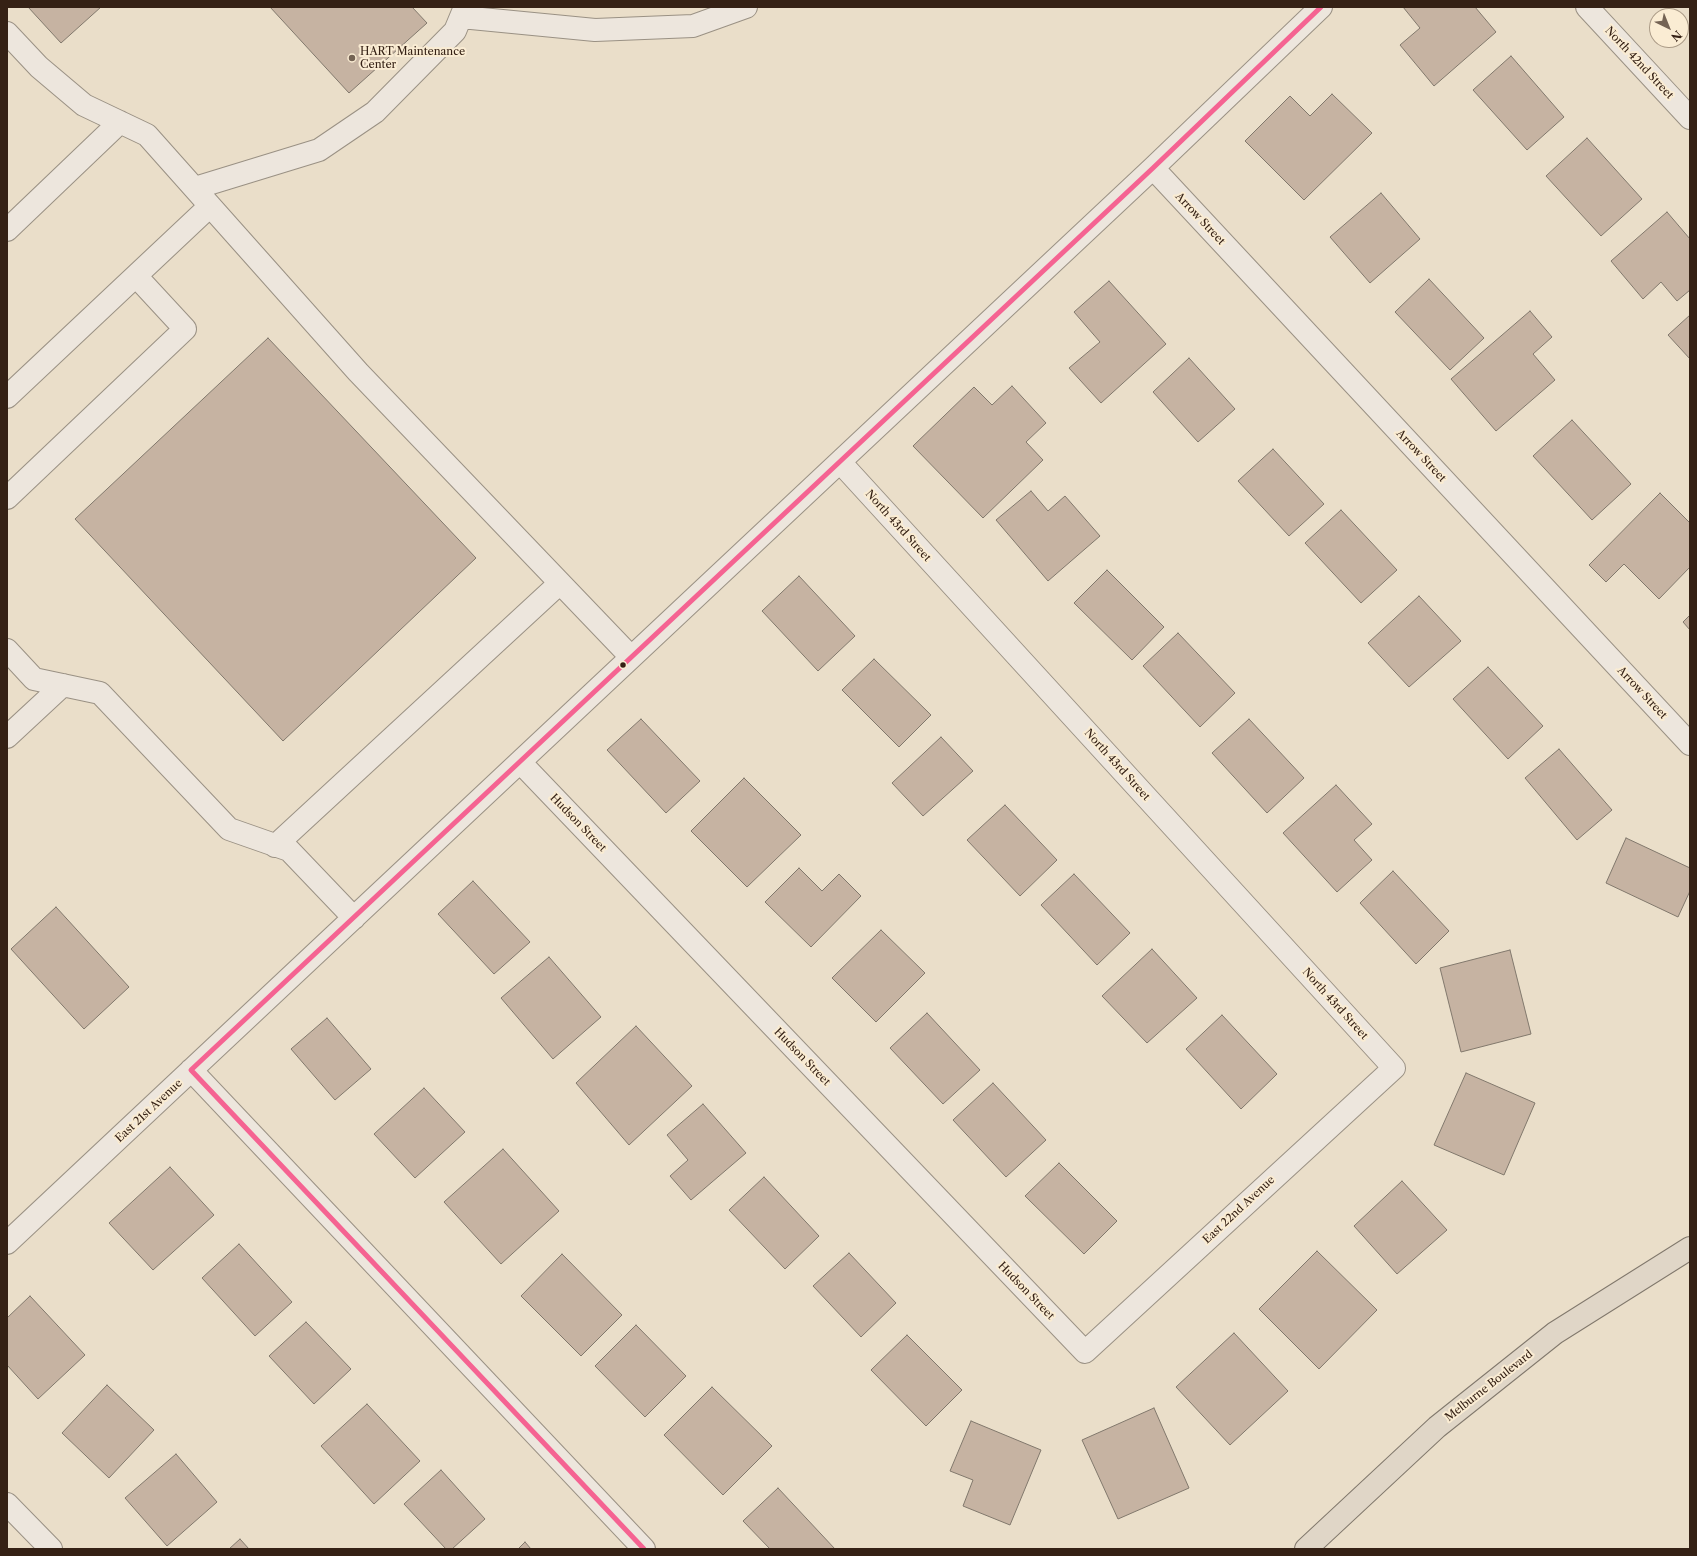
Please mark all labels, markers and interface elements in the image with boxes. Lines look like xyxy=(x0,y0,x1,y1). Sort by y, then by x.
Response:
north arrow xyxy=(1649,8,1689,48)
street label: North 42nd Street xyxy=(1602,24,1676,102)
place label: HART Maintenance Center xyxy=(360,45,465,71)
marker: HART Maintenance Center xyxy=(347,53,357,63)
street label: Arrow Street xyxy=(1172,190,1228,248)
street label: Arrow Street xyxy=(1393,427,1449,485)
street label: North 43rd Street xyxy=(862,488,934,564)
unlabelled marker xyxy=(618,660,628,670)
street label: Arrow Street xyxy=(1614,664,1670,722)
street label: North 43rd Street xyxy=(1081,727,1153,803)
street label: Hudson Street xyxy=(547,791,609,855)
street label: North 43rd Street xyxy=(1299,966,1371,1042)
street label: Hudson Street xyxy=(771,1025,833,1089)
street label: East 21st Avenue xyxy=(113,1077,185,1145)
street label: East 22nd Avenue xyxy=(1200,1173,1278,1247)
street label: Hudson Street xyxy=(995,1259,1057,1323)
street label: Melburne Boulevard xyxy=(1443,1348,1535,1424)

